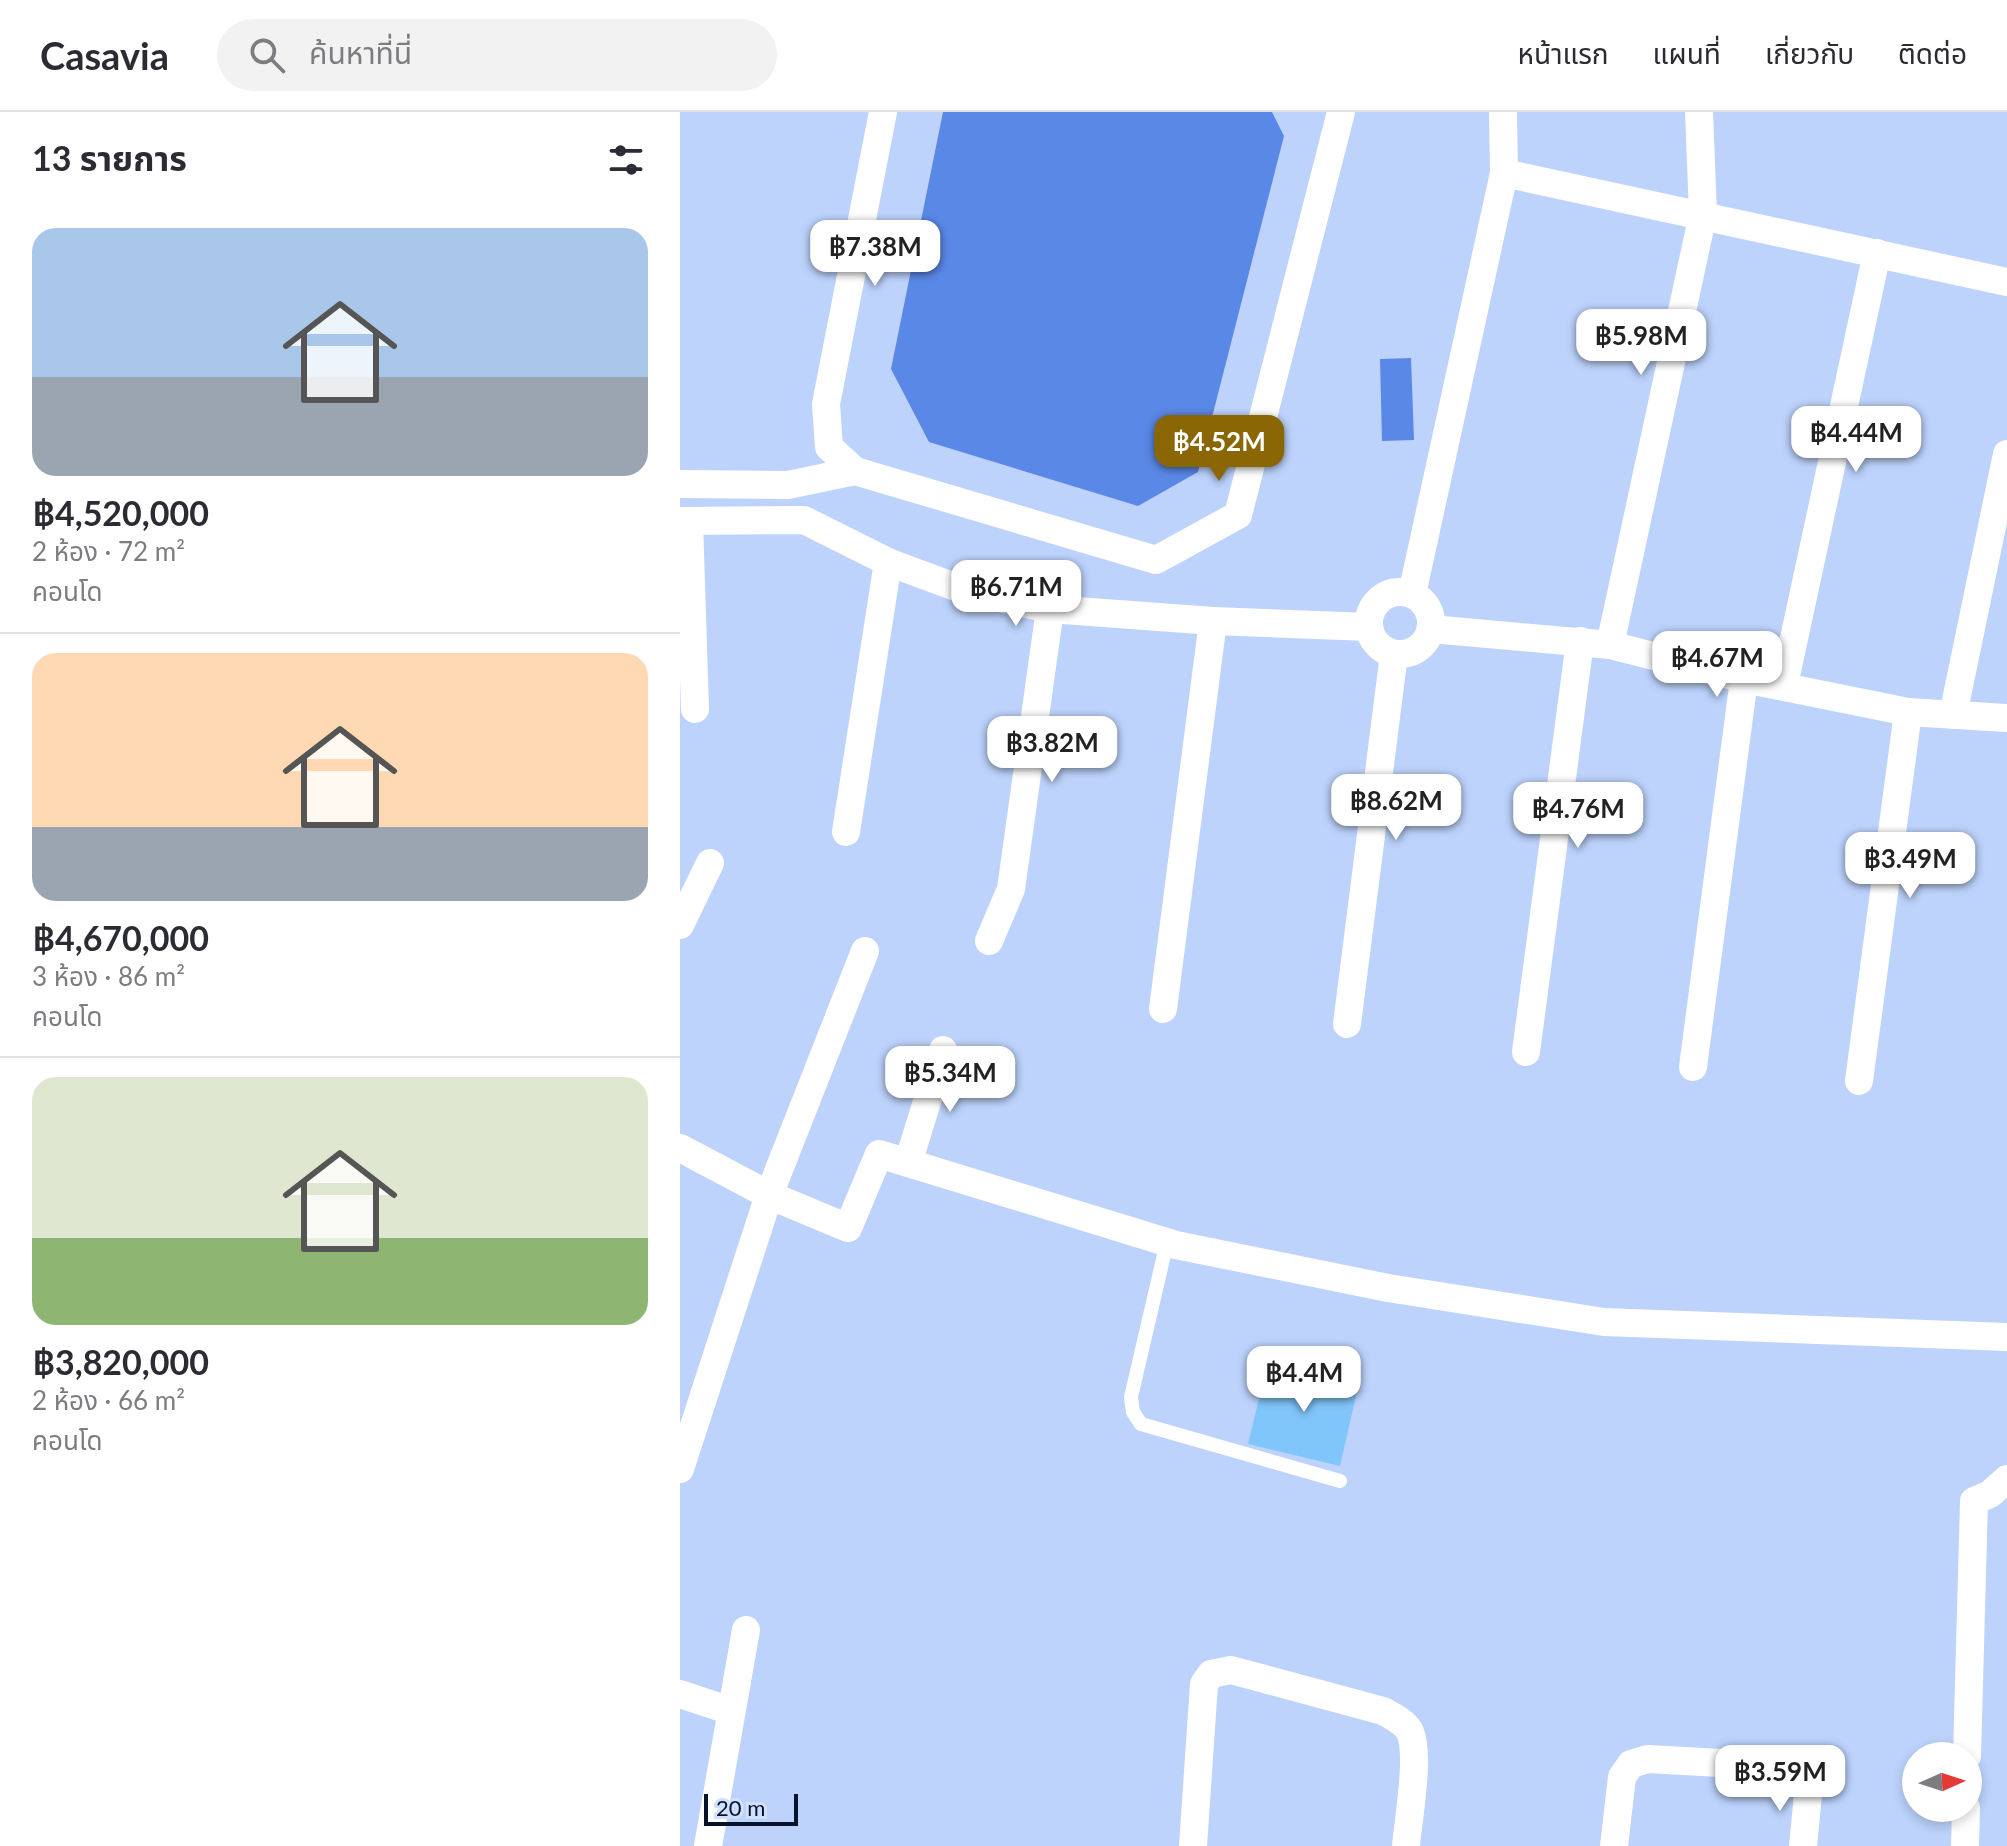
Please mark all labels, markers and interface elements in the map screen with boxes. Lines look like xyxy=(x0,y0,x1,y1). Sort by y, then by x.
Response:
search box xyxy=(217,19,777,91)
text: Casavia xyxy=(40,32,169,78)
icon: search xyxy=(245,33,289,77)
text: ค้นหาที่นี่ xyxy=(309,34,412,70)
text: หน้าแรก xyxy=(1518,36,1609,70)
text: แผนที่ xyxy=(1653,36,1721,70)
text: เกี่ยวกับ xyxy=(1765,36,1854,70)
text: ติดต่อ xyxy=(1898,36,1967,70)
text: 13 รายการ xyxy=(32,137,187,178)
icon: filters xyxy=(604,138,648,182)
pin: ฿7.38M xyxy=(810,220,940,288)
text: ฿7.38M xyxy=(828,230,922,262)
icon: home xyxy=(268,280,412,424)
pin: ฿5.98M xyxy=(1576,309,1706,377)
text: ฿5.98M xyxy=(1594,319,1688,351)
pin: ฿4.44M xyxy=(1791,406,1921,474)
pin: ฿4.52M xyxy=(1154,415,1284,483)
text: ฿4.44M xyxy=(1809,416,1903,448)
text: ฿4.52M xyxy=(1172,425,1266,457)
text: ฿4,520,000 xyxy=(32,492,209,533)
text: 2 ห้อง · 72 m² xyxy=(32,535,185,567)
pin: ฿6.71M xyxy=(951,560,1081,628)
text: ฿6.71M xyxy=(969,570,1063,602)
text: คอนโด xyxy=(32,575,103,607)
pin: ฿4.67M xyxy=(1652,631,1782,699)
text: ฿4.67M xyxy=(1670,641,1764,673)
icon: home xyxy=(268,705,412,849)
pin: ฿3.82M xyxy=(987,716,1117,784)
text: ฿3.82M xyxy=(1005,726,1099,758)
pin: ฿8.62M xyxy=(1331,774,1461,842)
pin: ฿4.76M xyxy=(1513,782,1643,850)
text: ฿8.62M xyxy=(1349,784,1443,816)
text: ฿4.76M xyxy=(1531,792,1625,824)
pin: ฿3.49M xyxy=(1845,832,1975,900)
text: ฿3.49M xyxy=(1863,842,1957,874)
text: ฿4,670,000 xyxy=(32,917,209,958)
text: 3 ห้อง · 86 m² xyxy=(32,960,185,992)
text: คอนโด xyxy=(32,1000,103,1032)
pin: ฿5.34M xyxy=(885,1046,1015,1114)
text: ฿5.34M xyxy=(903,1056,997,1088)
icon: home xyxy=(268,1129,412,1273)
text: ฿3,820,000 xyxy=(32,1341,209,1382)
pin: ฿4.4M xyxy=(1248,1346,1360,1414)
text: ฿4.4M xyxy=(1265,1356,1343,1388)
text: 2 ห้อง · 66 m² xyxy=(32,1384,185,1416)
text: คอนโด xyxy=(32,1424,103,1456)
north arrow xyxy=(1902,1742,1982,1822)
map controls xyxy=(1902,1742,1982,1822)
pin: ฿3.59M xyxy=(1715,1745,1845,1813)
text: ฿3.59M xyxy=(1733,1755,1827,1787)
scale bar xyxy=(704,1790,798,1826)
text: 20 m xyxy=(716,1794,765,1821)

